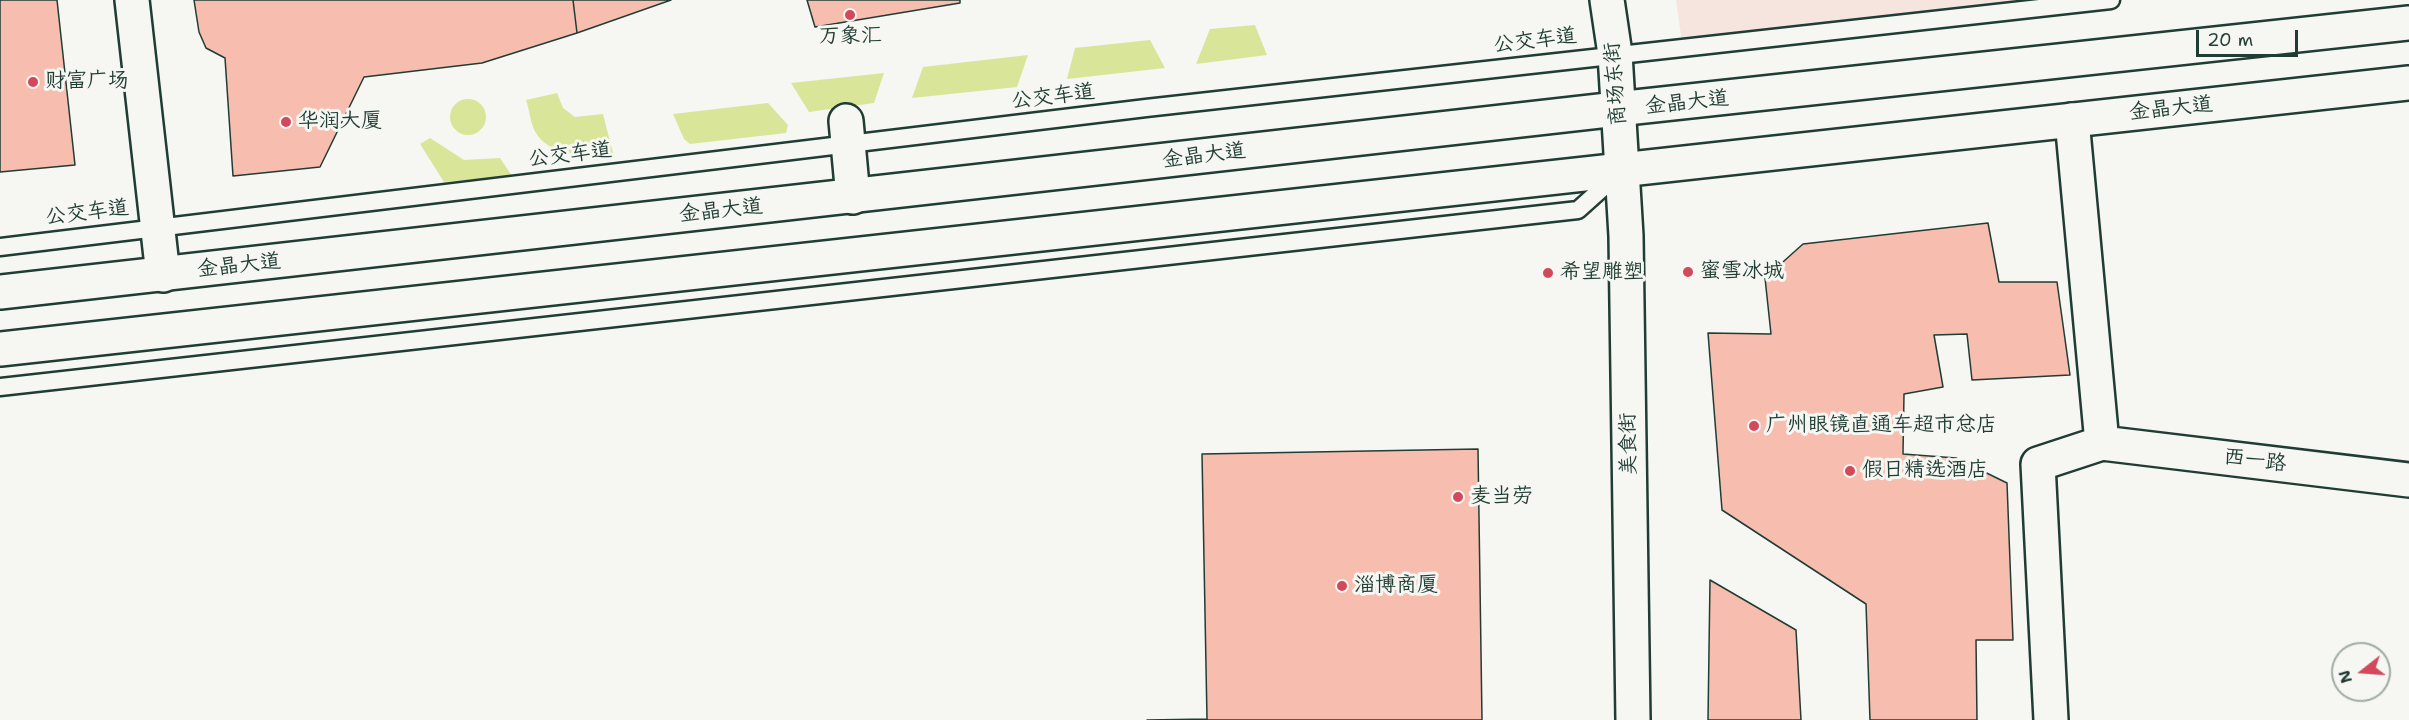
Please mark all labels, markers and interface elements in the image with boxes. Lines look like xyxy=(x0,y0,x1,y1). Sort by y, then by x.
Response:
marker: 万象汇 xyxy=(843,8,857,22)
scale bar xyxy=(2199,18,2301,56)
street label: 公交车道 xyxy=(1492,23,1578,59)
place label: 万象汇 xyxy=(819,24,881,50)
text: 20 m xyxy=(2207,28,2253,52)
street label: 商场东街 xyxy=(1600,41,1632,127)
place label: 财富广场 xyxy=(45,69,129,95)
marker: 财富广场 xyxy=(26,75,40,89)
street label: 公交车道 xyxy=(1010,79,1096,115)
street label: 金晶大道 xyxy=(1644,86,1730,120)
street label: 金晶大道 xyxy=(2128,92,2214,126)
place label: 华润大厦 xyxy=(298,109,382,135)
marker: 华润大厦 xyxy=(279,115,293,129)
street label: 公交车道 xyxy=(527,137,613,173)
street label: 金晶大道 xyxy=(1161,138,1247,174)
street label: 金晶大道 xyxy=(678,194,764,228)
street label: 公交车道 xyxy=(44,195,130,231)
street label: 金晶大道 xyxy=(196,249,282,283)
place label: 蜜雪冰城 xyxy=(1700,259,1784,285)
place label: 希望雕塑 xyxy=(1560,260,1644,286)
marker: 蜜雪冰城 xyxy=(1681,265,1695,279)
marker: 希望雕塑 xyxy=(1541,266,1555,280)
street label: 美食街 xyxy=(1616,412,1642,476)
place label: 广州眼镜直通车超市总店 xyxy=(1766,413,1997,439)
marker: 广州眼镜直通车超市总店 xyxy=(1747,419,1761,433)
street label: 西一路 xyxy=(2222,445,2288,477)
place label: 假日精选酒店 xyxy=(1862,458,1988,484)
marker: 假日精选酒店 xyxy=(1843,464,1857,478)
place label: 麦当劳 xyxy=(1470,484,1533,510)
marker: 麦当劳 xyxy=(1451,490,1465,504)
place label: 淄博商厦 xyxy=(1354,573,1438,599)
marker: 淄博商厦 xyxy=(1335,579,1349,593)
north arrow xyxy=(2331,642,2391,702)
text: N xyxy=(2333,668,2357,686)

